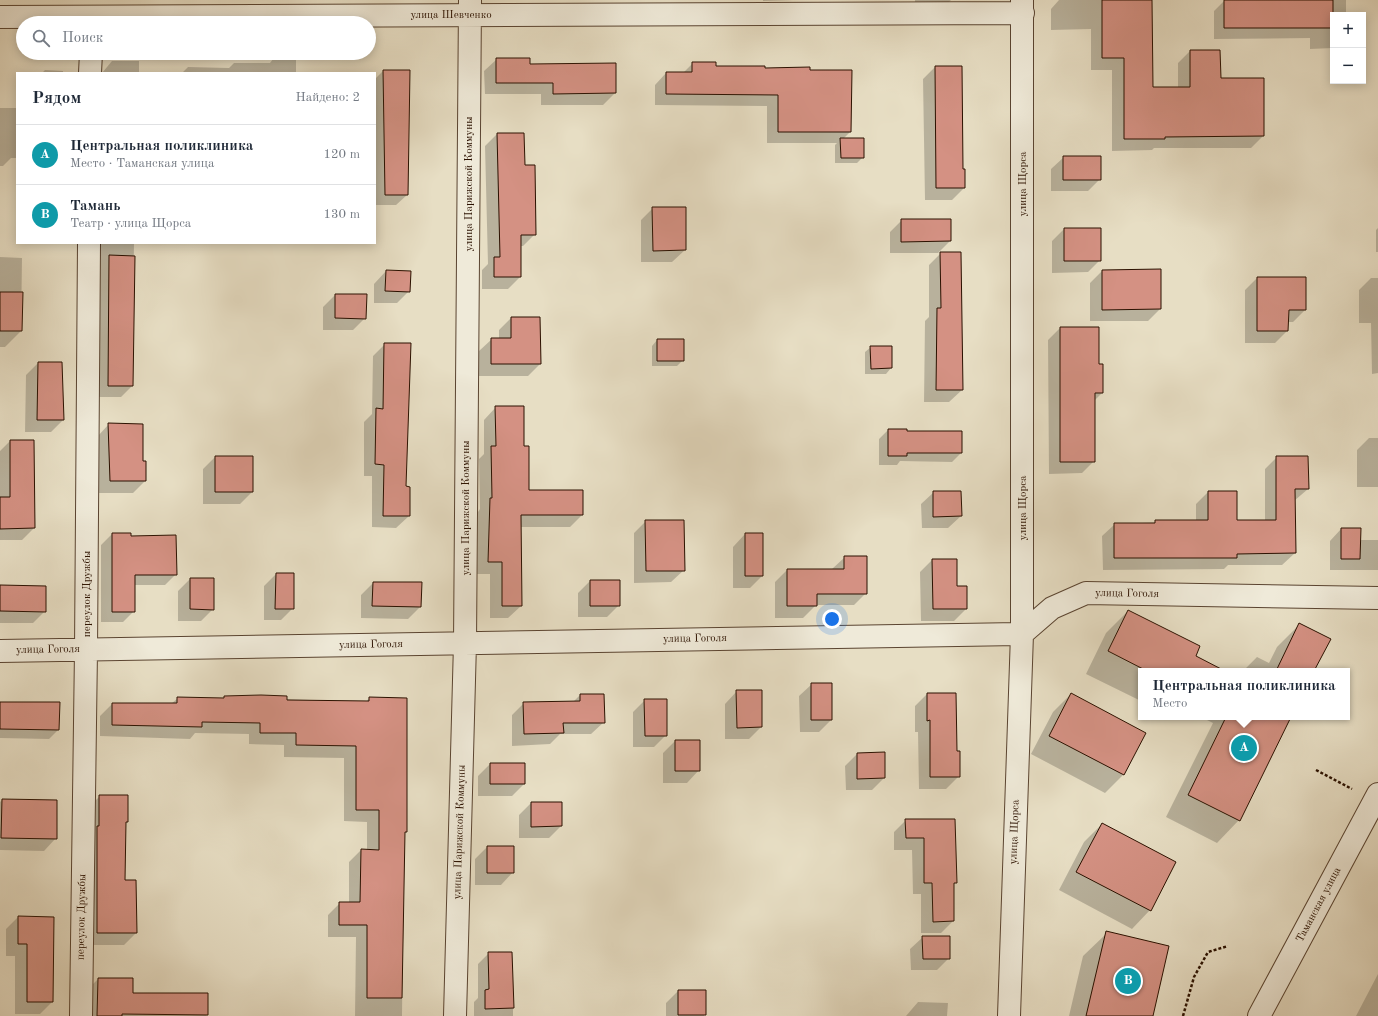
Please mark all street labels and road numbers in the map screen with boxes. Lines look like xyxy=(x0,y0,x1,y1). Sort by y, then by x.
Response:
street label: улица Шевченко xyxy=(410,10,492,21)
street label: улица Парижской Коммуны xyxy=(464,117,475,251)
street label: улица Щорса xyxy=(1018,151,1029,216)
street label: улица Парижской Коммуны xyxy=(461,441,472,575)
street label: улица Щорса xyxy=(1018,475,1029,540)
street label: переулок Дружбы xyxy=(82,551,93,637)
street label: улица Гоголя xyxy=(1095,588,1159,600)
street label: улица Гоголя xyxy=(663,633,727,645)
street label: улица Гоголя xyxy=(339,639,403,651)
street label: улица Гоголя xyxy=(16,644,80,656)
street label: улица Парижской Коммуны xyxy=(452,764,468,900)
street label: улица Щорса xyxy=(1008,799,1022,865)
street label: Таманская улица xyxy=(1295,865,1344,944)
street label: переулок Дружбы xyxy=(76,874,88,960)

